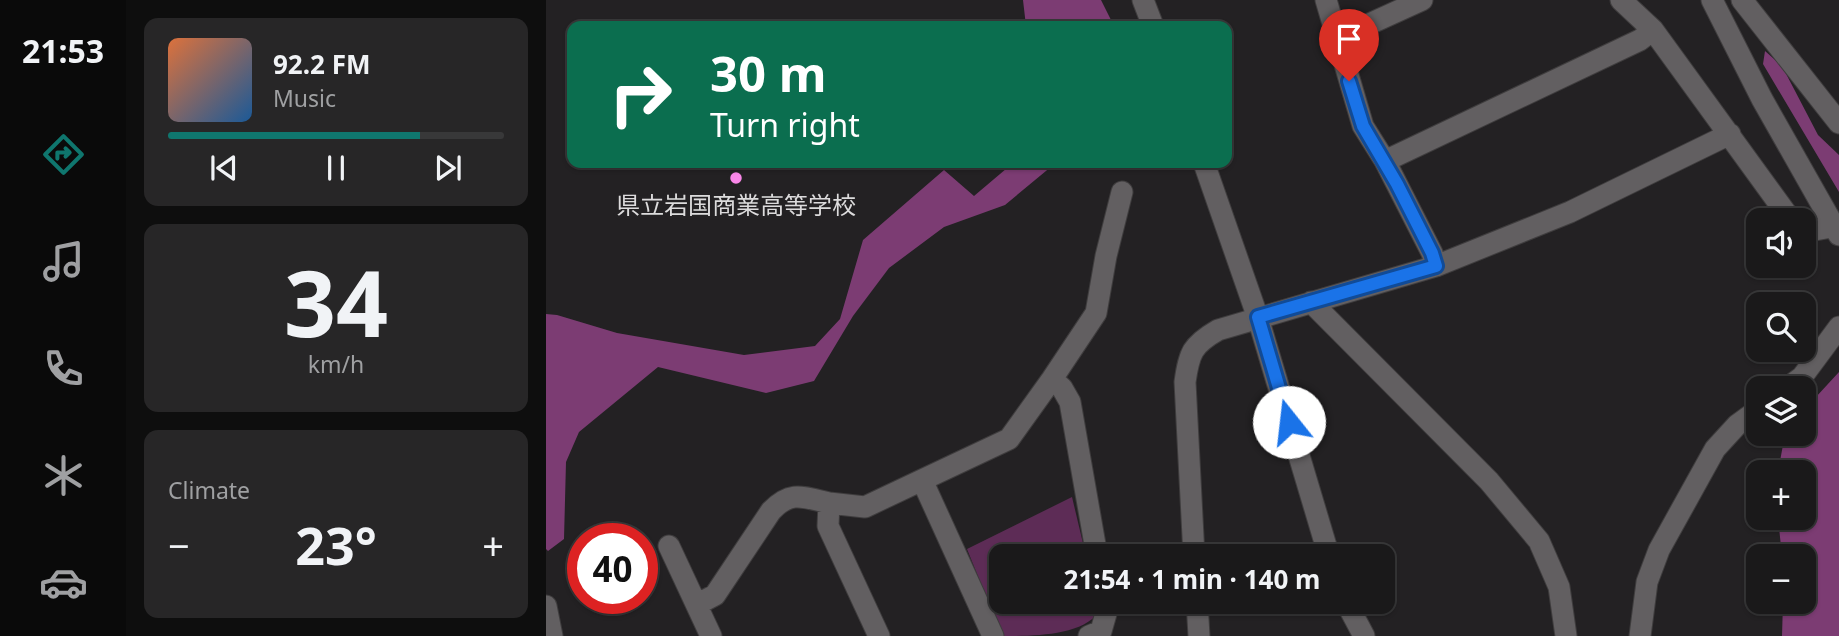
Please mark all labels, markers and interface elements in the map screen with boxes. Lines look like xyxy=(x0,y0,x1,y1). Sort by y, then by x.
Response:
pin xyxy=(1319,9,1379,81)
icon: arrive xyxy=(1330,20,1368,58)
text: 21:53 xyxy=(22,29,104,72)
text: 30 m xyxy=(710,40,827,106)
text: 92.2 FM xyxy=(273,46,370,82)
icon: right xyxy=(595,49,686,140)
text: Music xyxy=(273,82,336,114)
text: Turn right xyxy=(710,103,860,146)
icon: directions xyxy=(39,130,88,179)
icon: previous xyxy=(205,149,243,187)
icon: pause xyxy=(317,149,355,187)
icon: next xyxy=(429,149,467,187)
marker: 県立岩国商業高等学校 xyxy=(728,170,744,186)
place label: 県立岩国商業高等学校 xyxy=(616,188,856,221)
map controls xyxy=(1746,208,1816,614)
button: sound xyxy=(1746,208,1816,278)
icon: music xyxy=(39,237,88,286)
text: 34 xyxy=(284,240,388,364)
button: search xyxy=(1746,292,1816,362)
icon: phone xyxy=(39,344,88,393)
text: km/h xyxy=(308,348,364,380)
button: layers xyxy=(1746,376,1816,446)
position arrow xyxy=(1252,385,1326,459)
icon: climate xyxy=(39,451,88,500)
button: + xyxy=(1746,460,1816,530)
text: Climate xyxy=(168,474,250,506)
text: 23° xyxy=(295,509,377,580)
text: − xyxy=(168,519,190,571)
text: + xyxy=(482,519,504,571)
speed limit sign: 40 xyxy=(567,523,658,614)
button: − xyxy=(1746,544,1816,614)
icon: car xyxy=(39,558,88,607)
text: 21:54 · 1 min · 140 m xyxy=(1064,561,1320,597)

